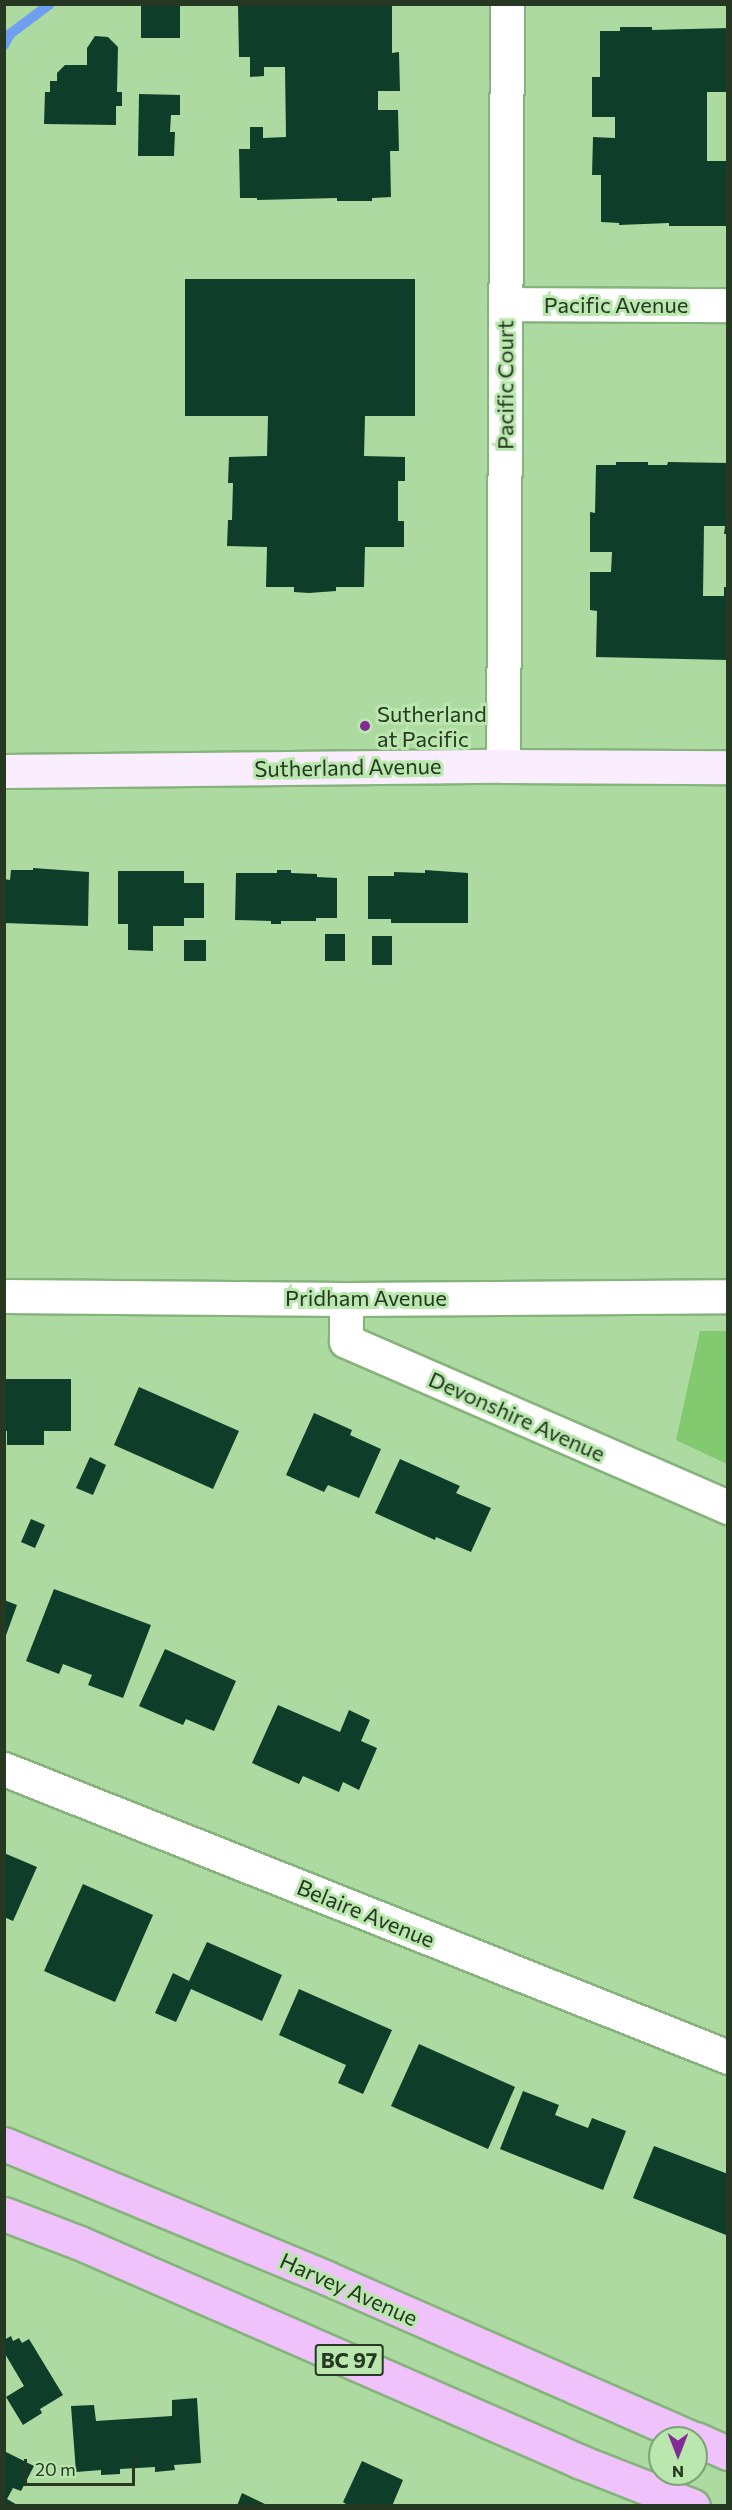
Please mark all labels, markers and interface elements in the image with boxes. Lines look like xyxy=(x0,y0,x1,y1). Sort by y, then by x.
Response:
street label: Pacific Avenue xyxy=(544,292,688,318)
street label: Pacific Court xyxy=(492,320,518,450)
place label: Sutherland at Pacific xyxy=(377,700,487,752)
marker: Sutherland at Pacific xyxy=(358,719,372,733)
street label: Sutherland Avenue xyxy=(254,752,442,782)
street label: Pridham Avenue xyxy=(285,1285,447,1311)
street label: Devonshire Avenue xyxy=(425,1365,609,1467)
street label: Belaire Avenue xyxy=(293,1873,439,1953)
street label: Harvey Avenue xyxy=(276,2247,422,2331)
road number: BC 97 xyxy=(314,2342,384,2378)
north arrow xyxy=(648,2426,708,2486)
scale bar xyxy=(27,2447,138,2485)
text: 20 m xyxy=(35,2458,76,2480)
text: N xyxy=(672,2463,684,2482)

